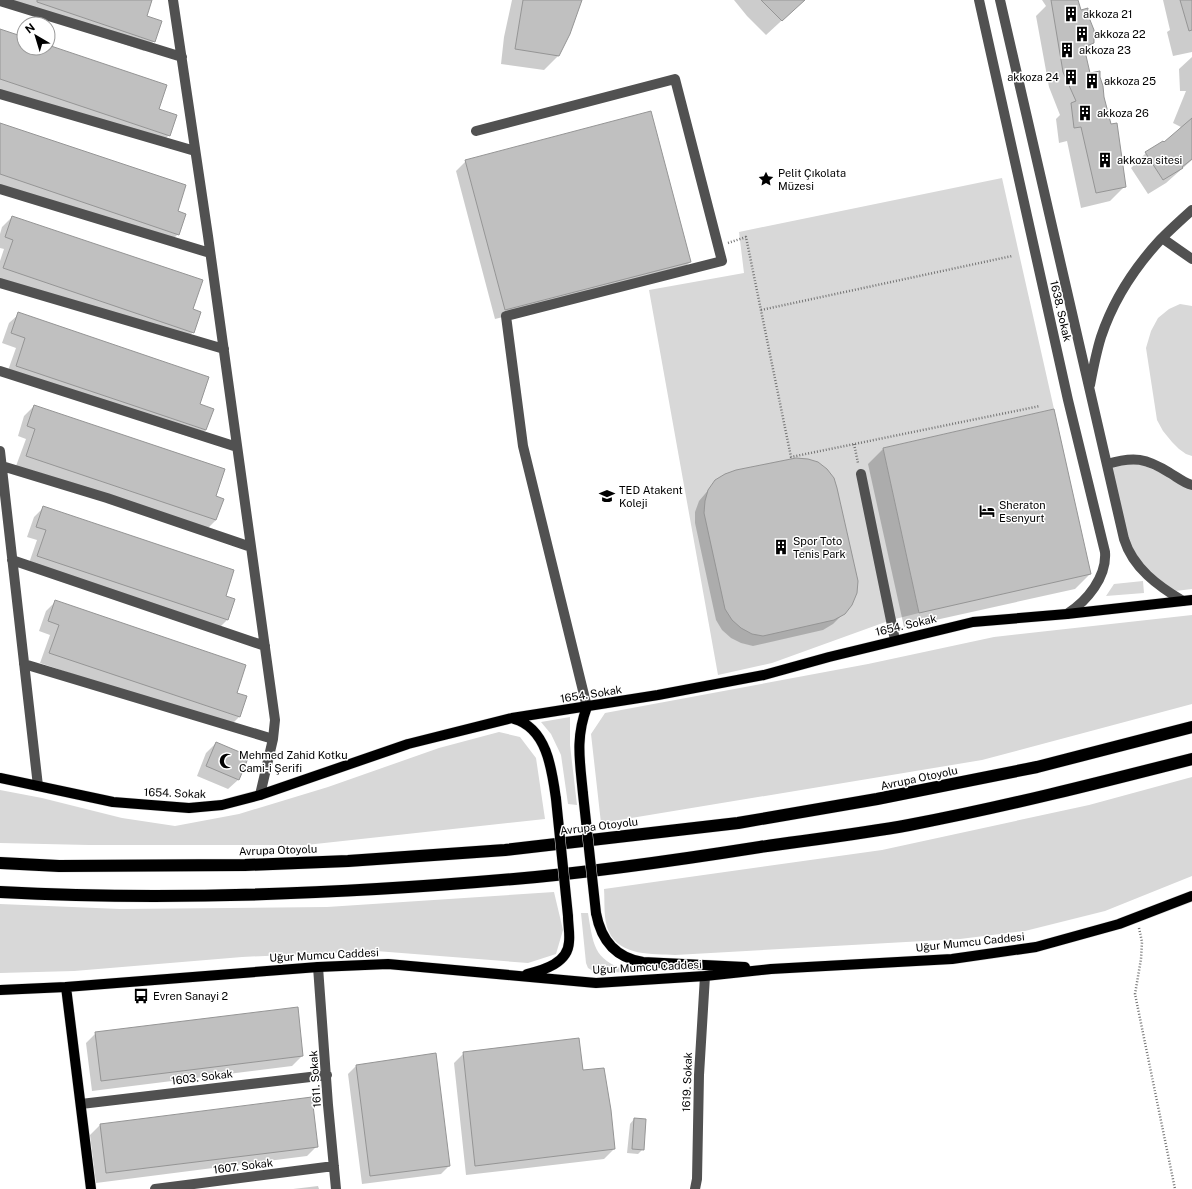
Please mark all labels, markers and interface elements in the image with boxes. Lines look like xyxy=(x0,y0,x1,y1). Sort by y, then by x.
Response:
building icon: akkoza 21 xyxy=(1062,5,1080,23)
place label: akkoza 21 xyxy=(1083,8,1132,20)
north arrow xyxy=(16,16,56,56)
text: N xyxy=(23,21,37,35)
building icon: akkoza 22 xyxy=(1073,25,1091,43)
place label: akkoza 22 xyxy=(1094,28,1146,40)
building icon: akkoza 23 xyxy=(1058,41,1076,59)
place label: akkoza 23 xyxy=(1079,44,1131,56)
building icon: akkoza 24 xyxy=(1062,68,1080,86)
place label: akkoza 24 xyxy=(1007,71,1059,83)
building icon: akkoza 25 xyxy=(1083,72,1101,90)
place label: akkoza 25 xyxy=(1104,75,1156,87)
building icon: akkoza 26 xyxy=(1076,104,1094,122)
place label: akkoza 26 xyxy=(1097,107,1149,119)
building icon: akkoza sitesi xyxy=(1096,151,1114,169)
place label: akkoza sitesi xyxy=(1117,154,1182,166)
place label: Pelit Çıkolata Müzesi xyxy=(778,167,846,192)
place icon: Pelit Çıkolata Müzesi xyxy=(757,170,775,188)
street label: 1638. Sokak xyxy=(1048,279,1074,343)
place label: TED Atakent Koleji xyxy=(619,484,683,509)
school or university icon: TED Atakent Koleji xyxy=(598,487,616,505)
place label: Sheraton Esenyurt xyxy=(999,499,1046,524)
hotel icon: Sheraton Esenyurt xyxy=(978,502,996,520)
place label: Spor Toto Tenis Park xyxy=(793,535,846,560)
building icon: Spor Toto Tenis Park xyxy=(772,538,790,556)
street label: 1654. Sokak xyxy=(874,612,938,638)
street label: 1654. Sokak xyxy=(559,683,623,705)
place label: Mehmed Zahid Kotku Cami-i Şerifi xyxy=(239,749,348,775)
mosque icon: Mehmed Zahid Kotku Cami-i Şerifi xyxy=(218,752,236,770)
street label: Avrupa Otoyolu xyxy=(879,764,959,792)
street label: 1654. Sokak xyxy=(144,786,206,800)
street label: Avrupa Otoyolu xyxy=(559,815,639,837)
street label: Avrupa Otoyolu xyxy=(239,843,317,857)
street label: Uğur Mumcu Caddesi xyxy=(915,930,1025,954)
street label: Uğur Mumcu Caddesi xyxy=(269,946,379,964)
street label: Uğur Mumcu Caddesi xyxy=(592,958,702,976)
bus stop icon: Evren Sanayi 2 xyxy=(132,987,150,1005)
place label: Evren Sanayi 2 xyxy=(153,990,229,1002)
street label: 1611. Sokak xyxy=(307,1050,323,1108)
street label: 1619. Sokak xyxy=(680,1052,694,1112)
street label: 1603. Sokak xyxy=(171,1067,233,1087)
street label: 1607. Sokak xyxy=(212,1156,274,1176)

